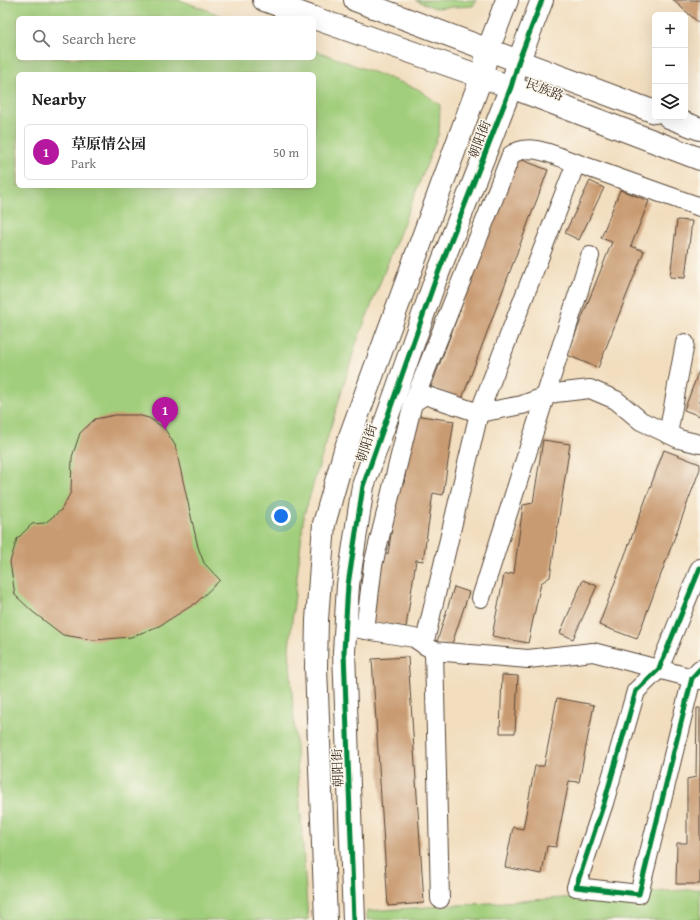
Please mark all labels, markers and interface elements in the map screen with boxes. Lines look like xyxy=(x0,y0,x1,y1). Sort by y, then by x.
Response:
map controls xyxy=(652,12,688,120)
button: + xyxy=(652,12,688,48)
search box xyxy=(16,16,316,60)
icon: search xyxy=(30,27,52,49)
text: Search here xyxy=(62,28,136,49)
button: − xyxy=(652,48,688,84)
street label: 民族路 xyxy=(523,74,566,105)
button: layers xyxy=(652,84,688,120)
text: Nearby xyxy=(32,86,86,111)
street label: 朝阳街 xyxy=(464,118,495,161)
text: 草原情公园 xyxy=(71,133,146,154)
text: 1 xyxy=(43,143,49,162)
text: 50 m xyxy=(273,143,299,162)
text: Park xyxy=(71,154,96,173)
pin: 1 xyxy=(152,397,178,430)
street label: 朝阳街 xyxy=(351,422,382,465)
your location xyxy=(271,506,291,526)
street label: 朝阳街 xyxy=(327,748,348,788)

